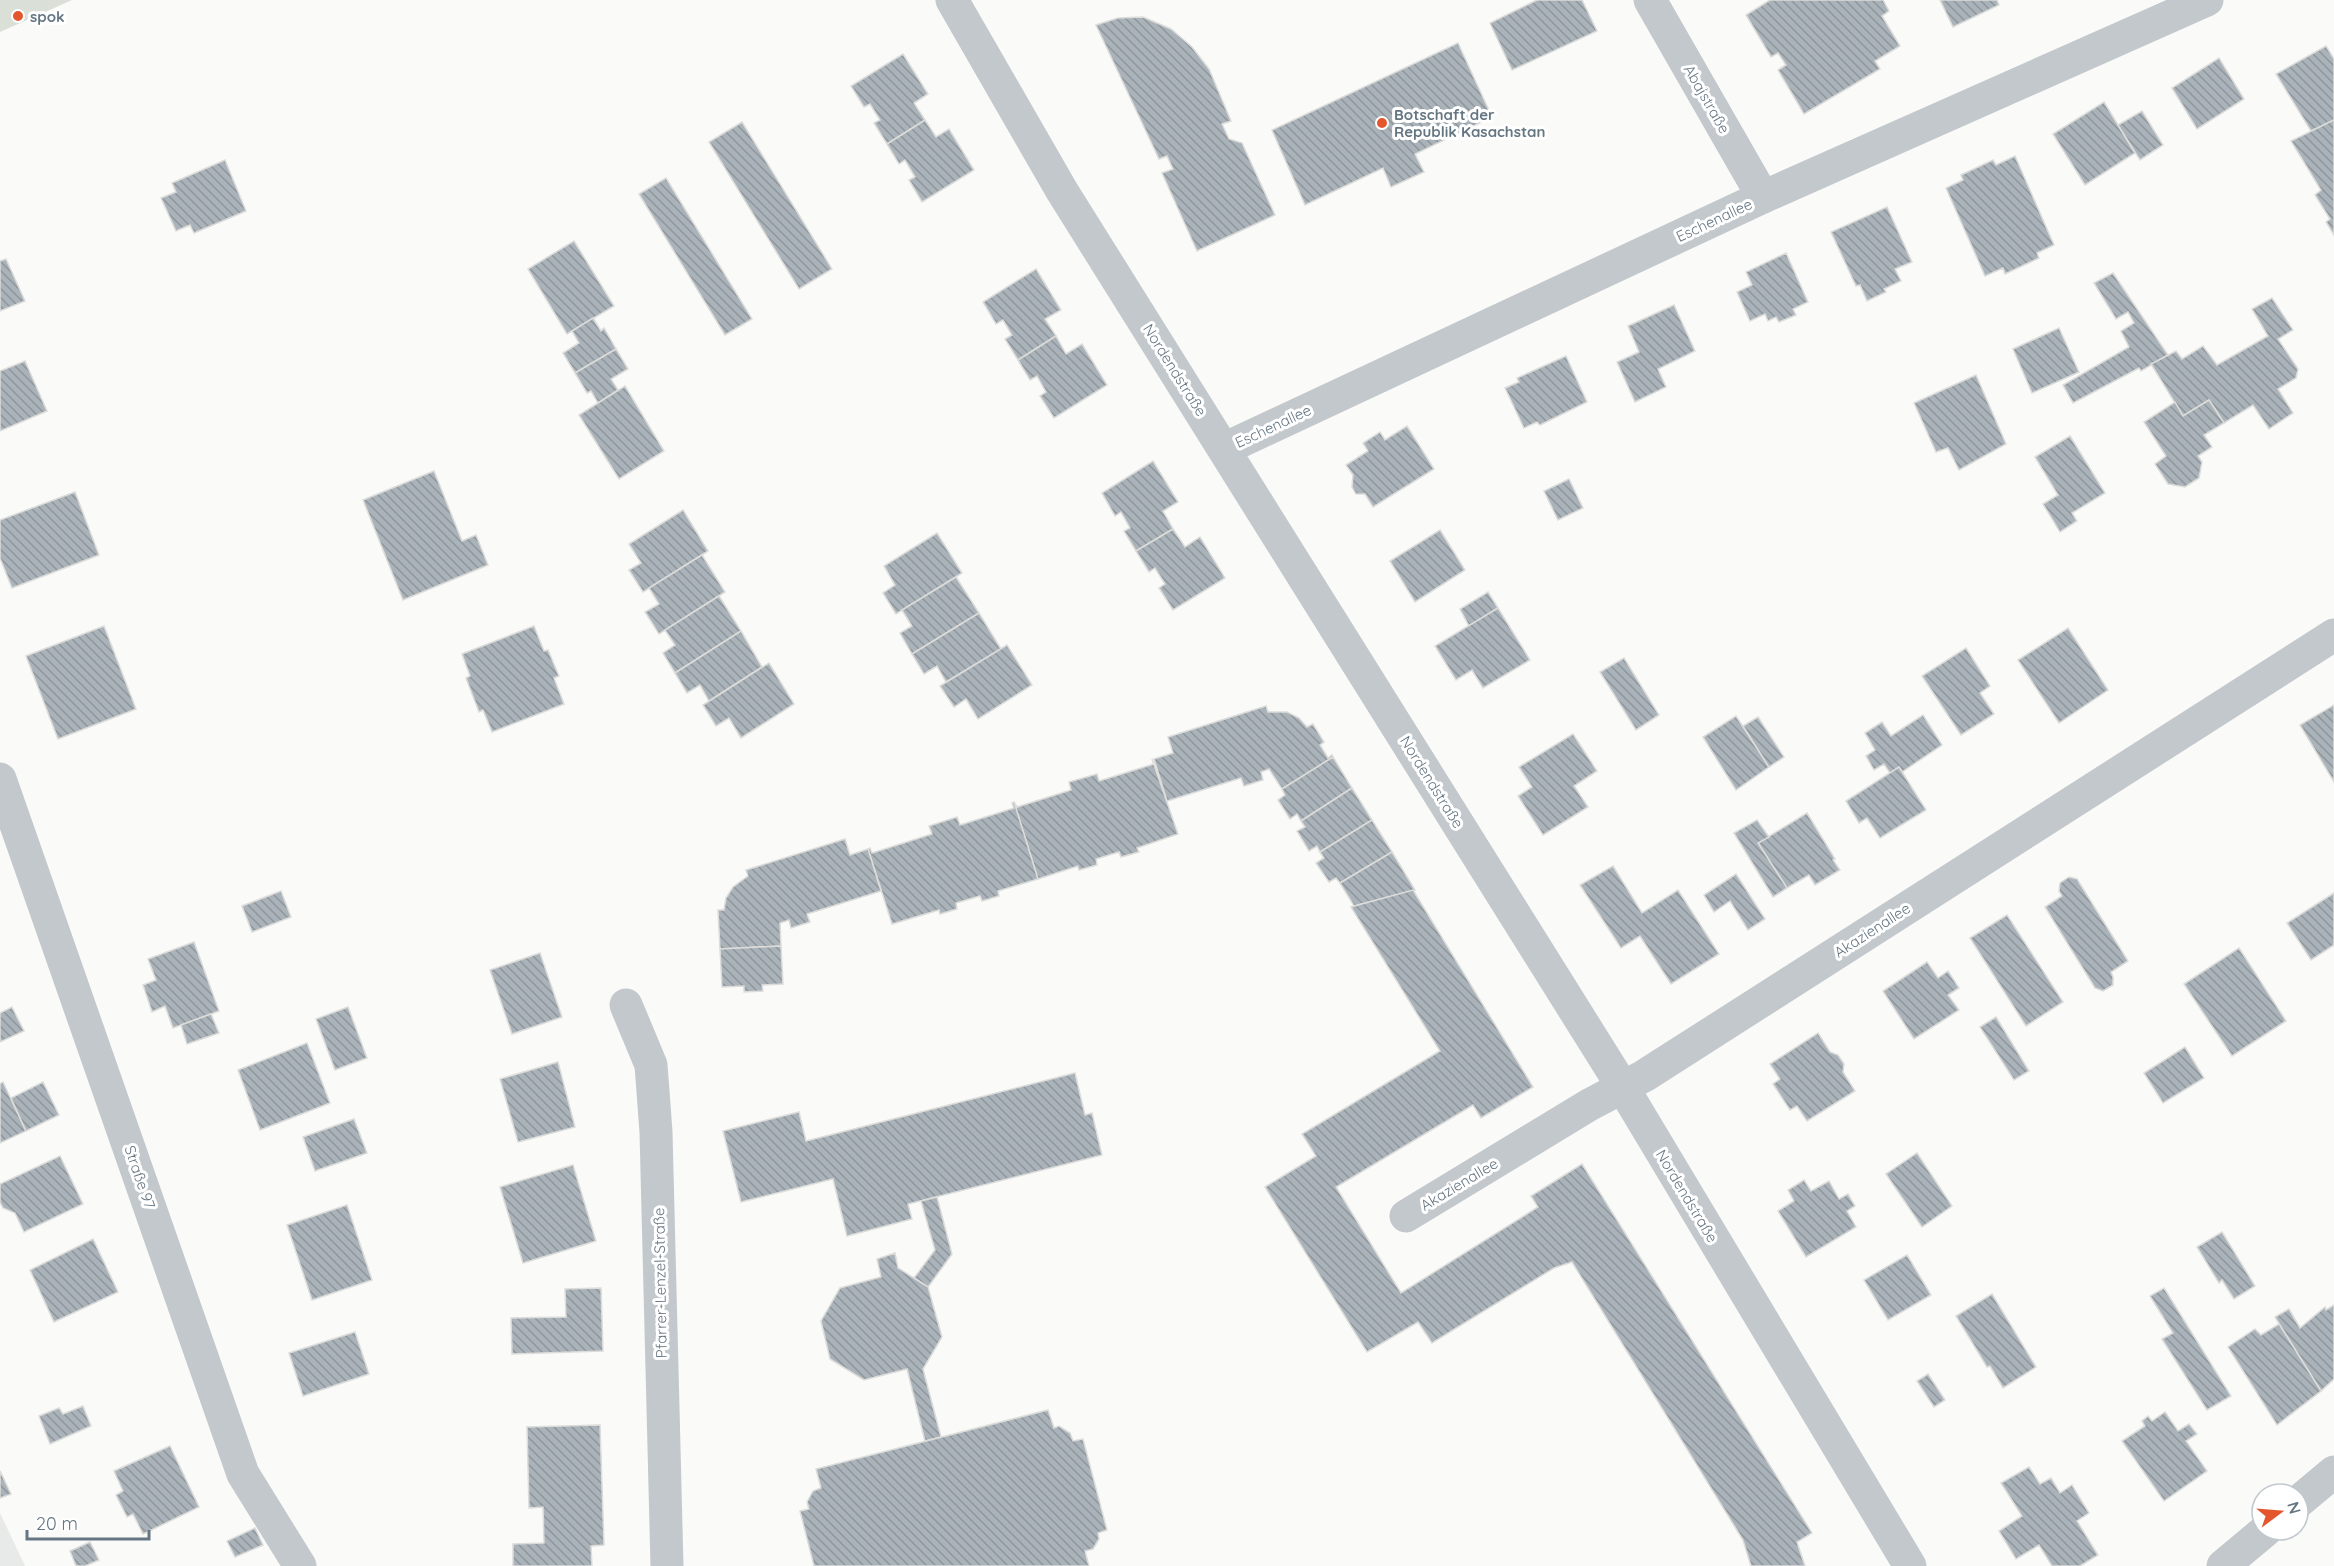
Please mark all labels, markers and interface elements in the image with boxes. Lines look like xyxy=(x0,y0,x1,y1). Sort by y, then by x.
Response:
place label: spok xyxy=(30,7,65,26)
marker: spok xyxy=(11,9,25,23)
street label: Abajstraße xyxy=(1680,61,1734,137)
place label: Botschaft der Republik Kasachstan xyxy=(1394,105,1545,141)
marker: Botschaft der Republik Kasachstan xyxy=(1375,116,1389,130)
street label: Eschenallee xyxy=(1673,194,1755,246)
street label: Nordendstraße xyxy=(1139,320,1211,420)
street label: Eschenallee xyxy=(1232,400,1314,452)
street label: Nordendstraße xyxy=(1396,732,1468,832)
street label: Akazienallee xyxy=(1830,898,1914,962)
street label: Straße 97 xyxy=(120,1143,160,1211)
street label: Nordendstraße xyxy=(1652,1146,1722,1246)
street label: Akazienallee xyxy=(1417,1153,1501,1215)
street label: Pfarrer-Lenzel-Straße xyxy=(649,1208,671,1358)
north arrow xyxy=(2250,1482,2310,1542)
text: N xyxy=(2283,1499,2306,1516)
scale bar xyxy=(27,1503,148,1541)
text: 20 m xyxy=(36,1512,78,1535)

